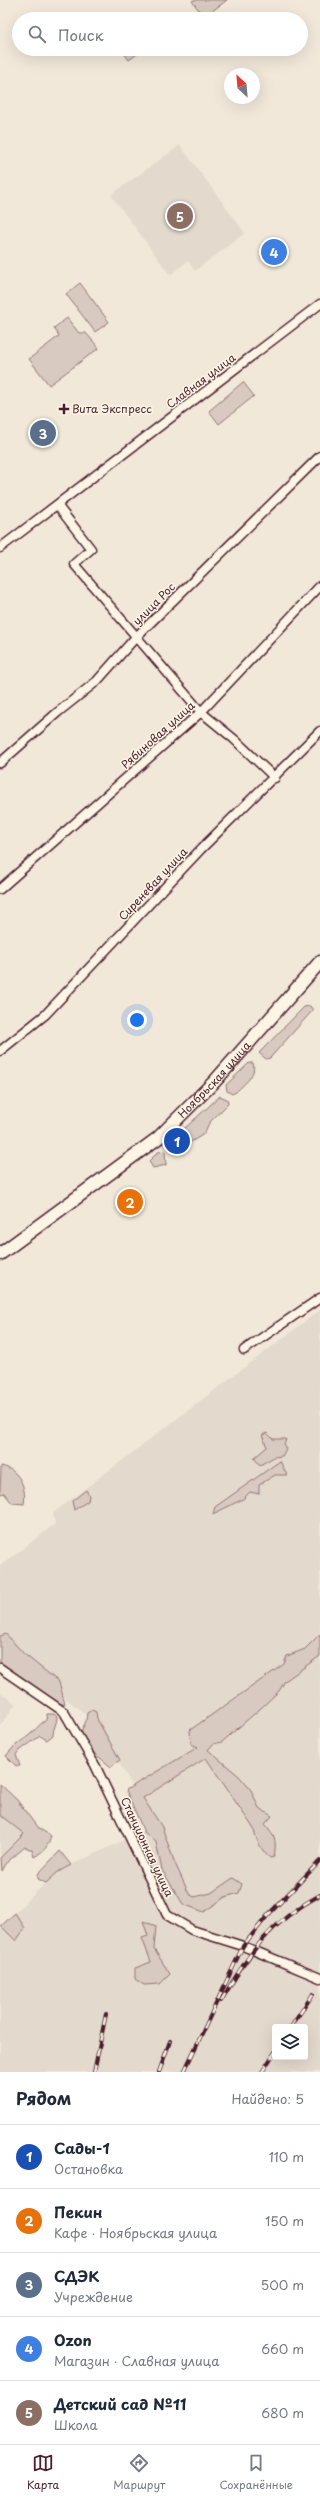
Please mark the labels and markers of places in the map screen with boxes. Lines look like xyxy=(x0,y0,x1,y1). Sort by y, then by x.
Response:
pin: 5 xyxy=(167,201,193,231)
pin: 4 xyxy=(261,237,287,267)
place label: Вита Экспресс xyxy=(72,400,152,417)
marker: Вита Экспресс xyxy=(59,404,69,414)
pin: 3 xyxy=(30,418,56,448)
pin: 1 xyxy=(164,1126,190,1156)
pin: 2 xyxy=(117,1187,143,1217)

